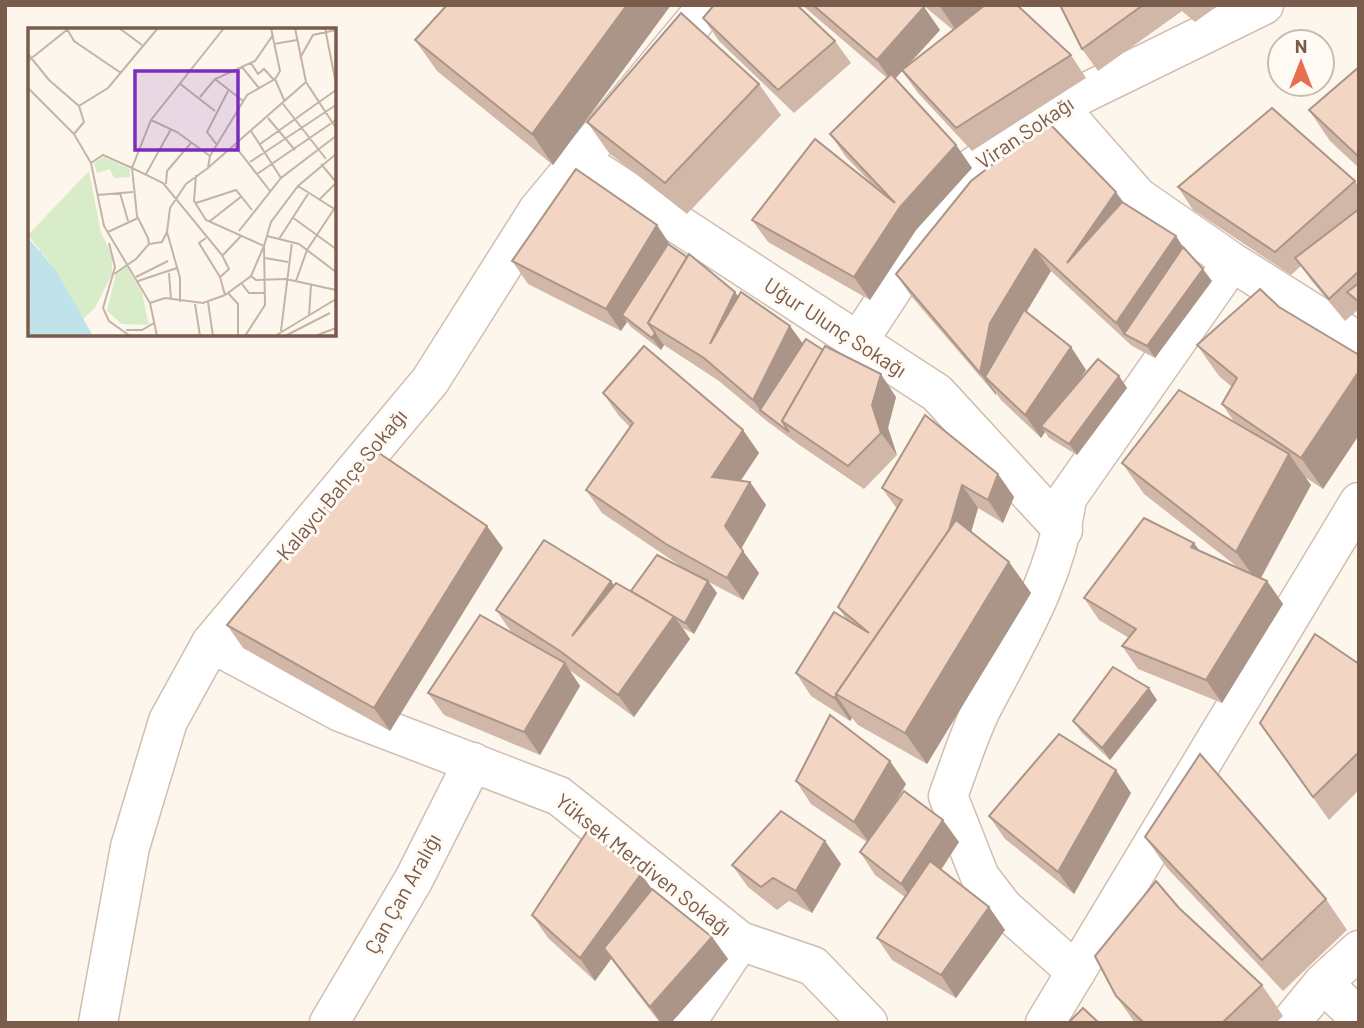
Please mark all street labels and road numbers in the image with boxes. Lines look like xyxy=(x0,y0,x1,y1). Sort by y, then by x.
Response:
street label: Viran Sokağı xyxy=(971,90,1078,173)
street label: Uğur Ulunç Sokağı xyxy=(760,271,912,382)
street label: Kalaycı Bahçe Sokağı xyxy=(270,403,411,565)
street label: Yüksek Merdiven Sokağı xyxy=(551,787,737,940)
street label: Çan Çan Aralığı xyxy=(358,829,445,958)

